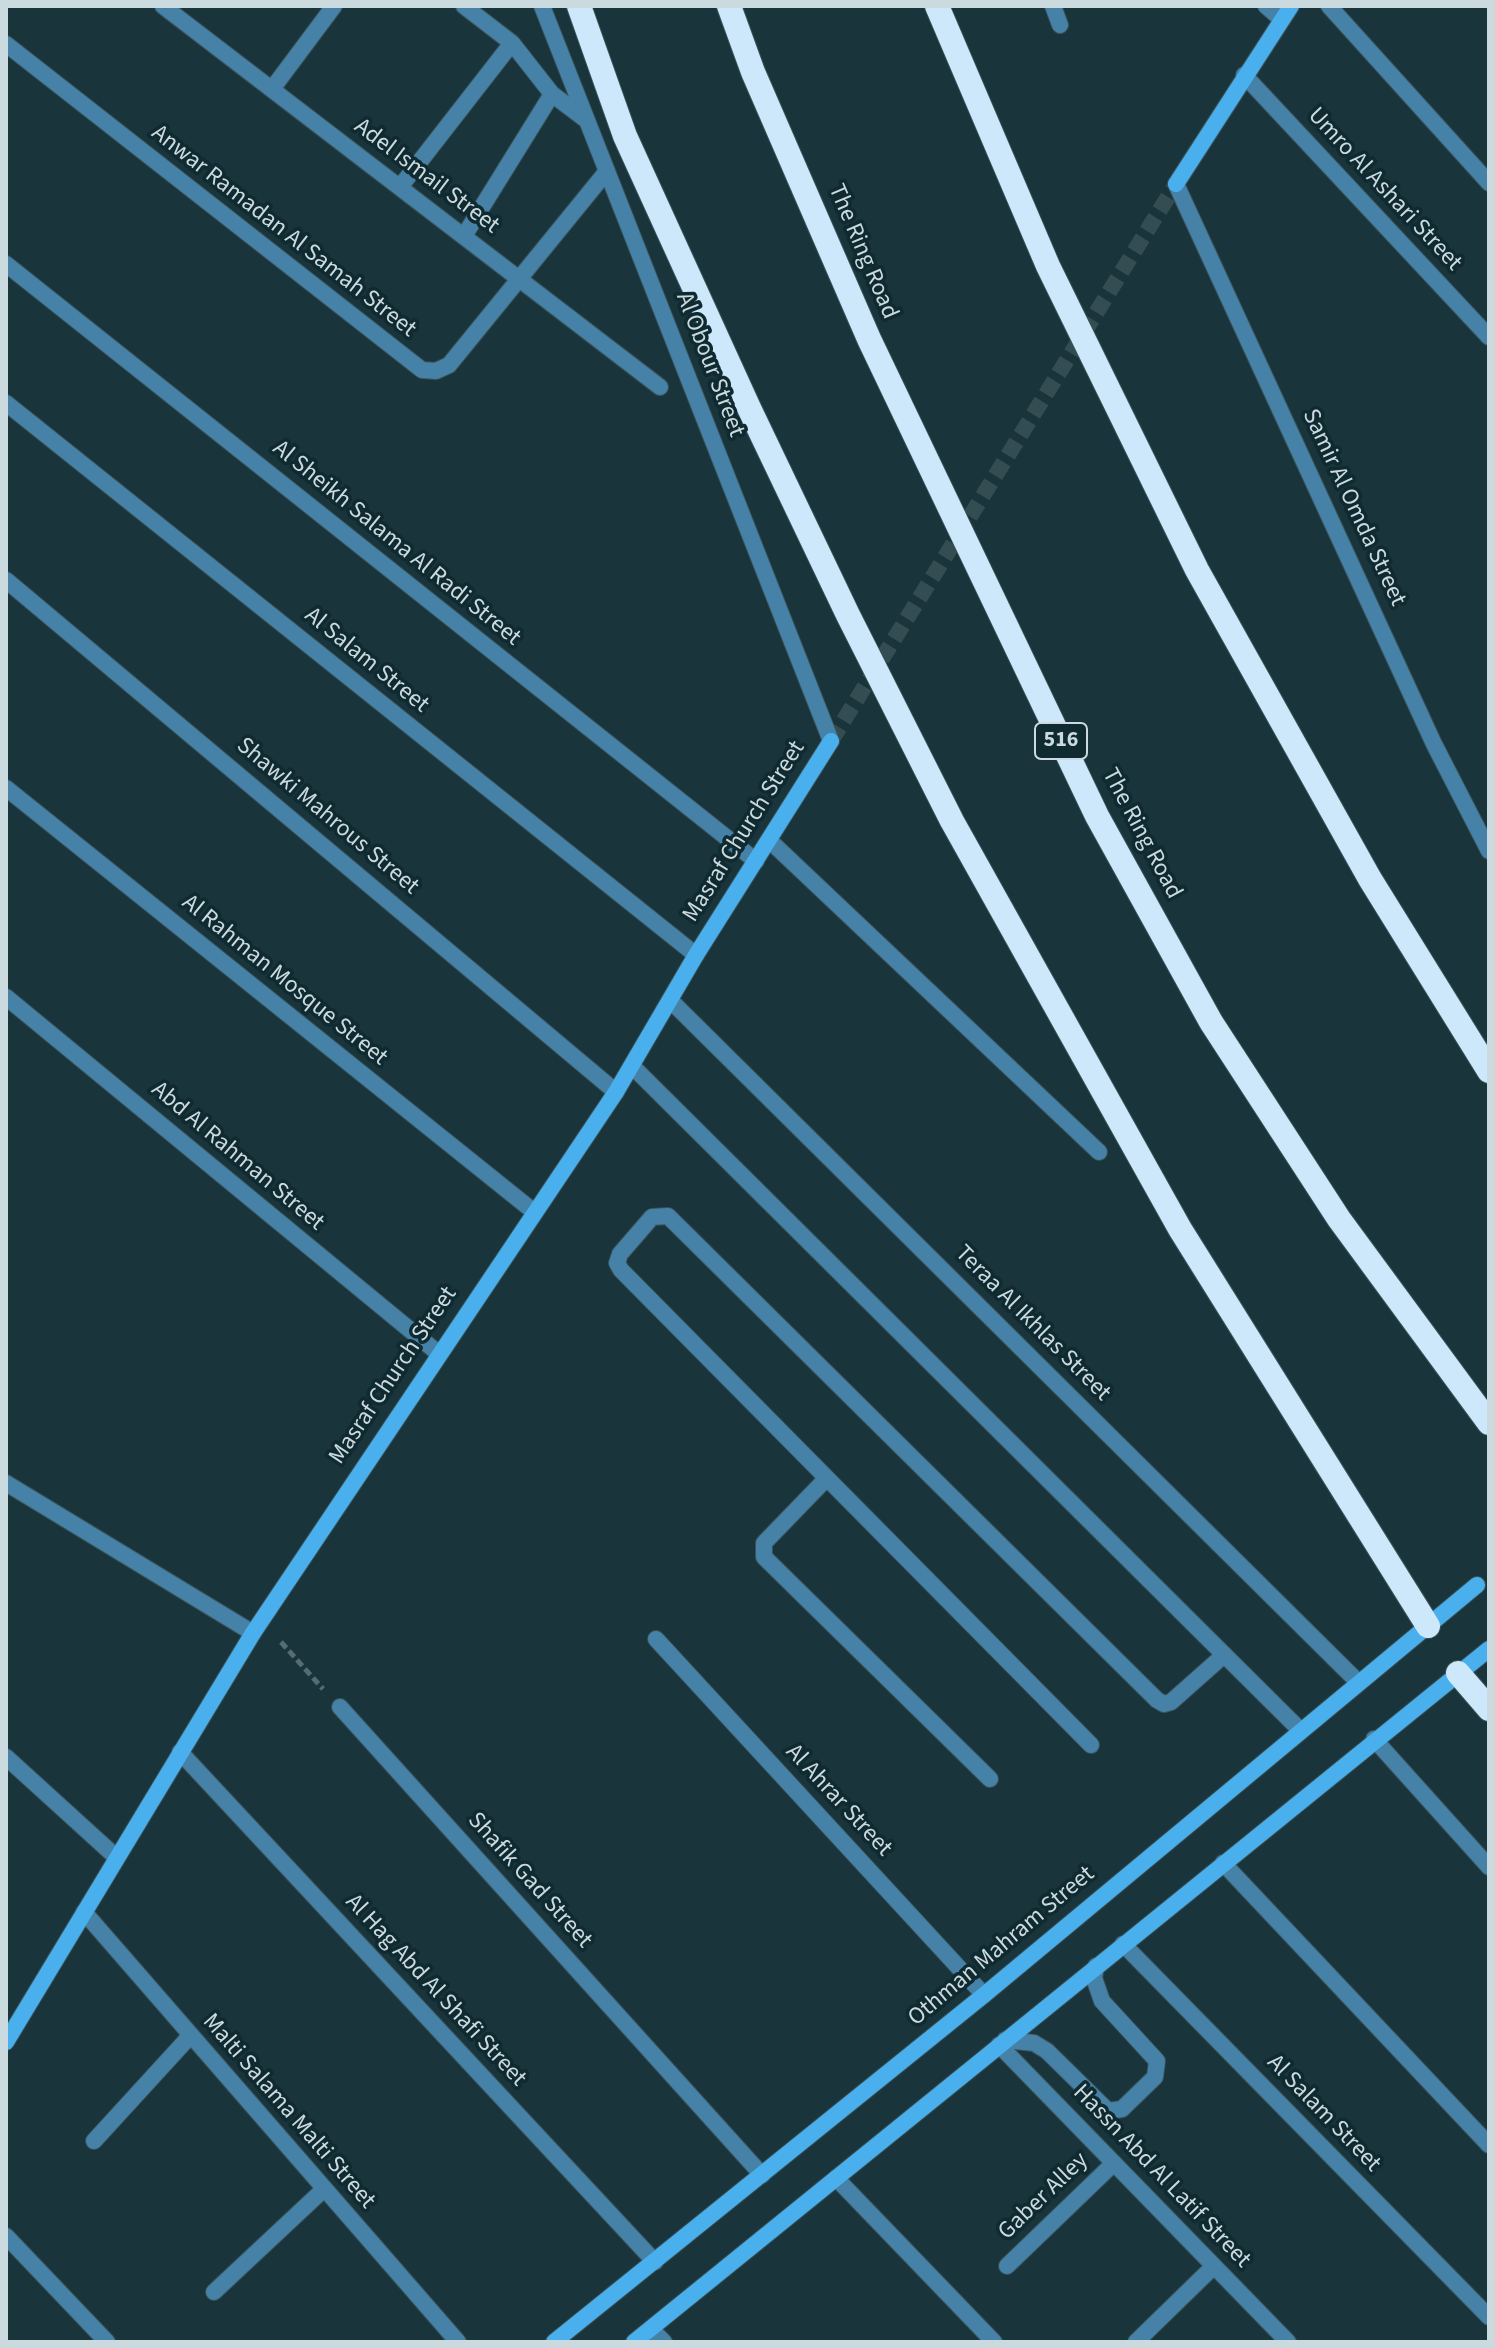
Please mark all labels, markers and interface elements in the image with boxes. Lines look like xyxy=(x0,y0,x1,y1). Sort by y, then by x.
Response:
street label: Umro Al Ashari Street xyxy=(1301,102,1467,278)
street label: Adel Ismail Street xyxy=(348,113,504,241)
street label: Anwar Ramadan Al Samah Street xyxy=(145,120,421,344)
street label: The Ring Road xyxy=(821,180,903,324)
street label: Al Obour Street xyxy=(668,289,750,441)
street label: Samir Al Omda Street xyxy=(1295,405,1411,611)
street label: Al Sheikh Salama Al Radi Street xyxy=(266,435,526,653)
street label: Al Salam Street xyxy=(298,602,434,720)
road number: 516 xyxy=(1035,723,1087,759)
street label: Shawki Mahrous Street xyxy=(230,732,424,902)
street label: Masraf Church Street xyxy=(678,736,812,928)
street label: The Ring Road xyxy=(1095,764,1187,904)
street label: Al Rahman Mosque Street xyxy=(175,889,393,1073)
street label: Abd Al Rahman Street xyxy=(145,1076,329,1238)
street label: Teraa Al Ikhlas Street xyxy=(948,1240,1116,1408)
street label: Masraf Church Street xyxy=(324,1282,464,1470)
street label: Al Ahrar Street xyxy=(779,1739,897,1863)
street label: Shafik Gad Street xyxy=(461,1807,597,1955)
street label: Othman Mahram Street xyxy=(903,1861,1101,2033)
street label: Al Hag Abd Al Shafi Street xyxy=(338,1889,532,2093)
street label: Malti Salama Malti Street xyxy=(195,2009,381,2215)
street label: Al Salam Street xyxy=(1260,2049,1386,2179)
street label: Hassn Abd Al Latif Street xyxy=(1066,2079,1256,2275)
street label: Gaber Alley xyxy=(993,2147,1095,2247)

